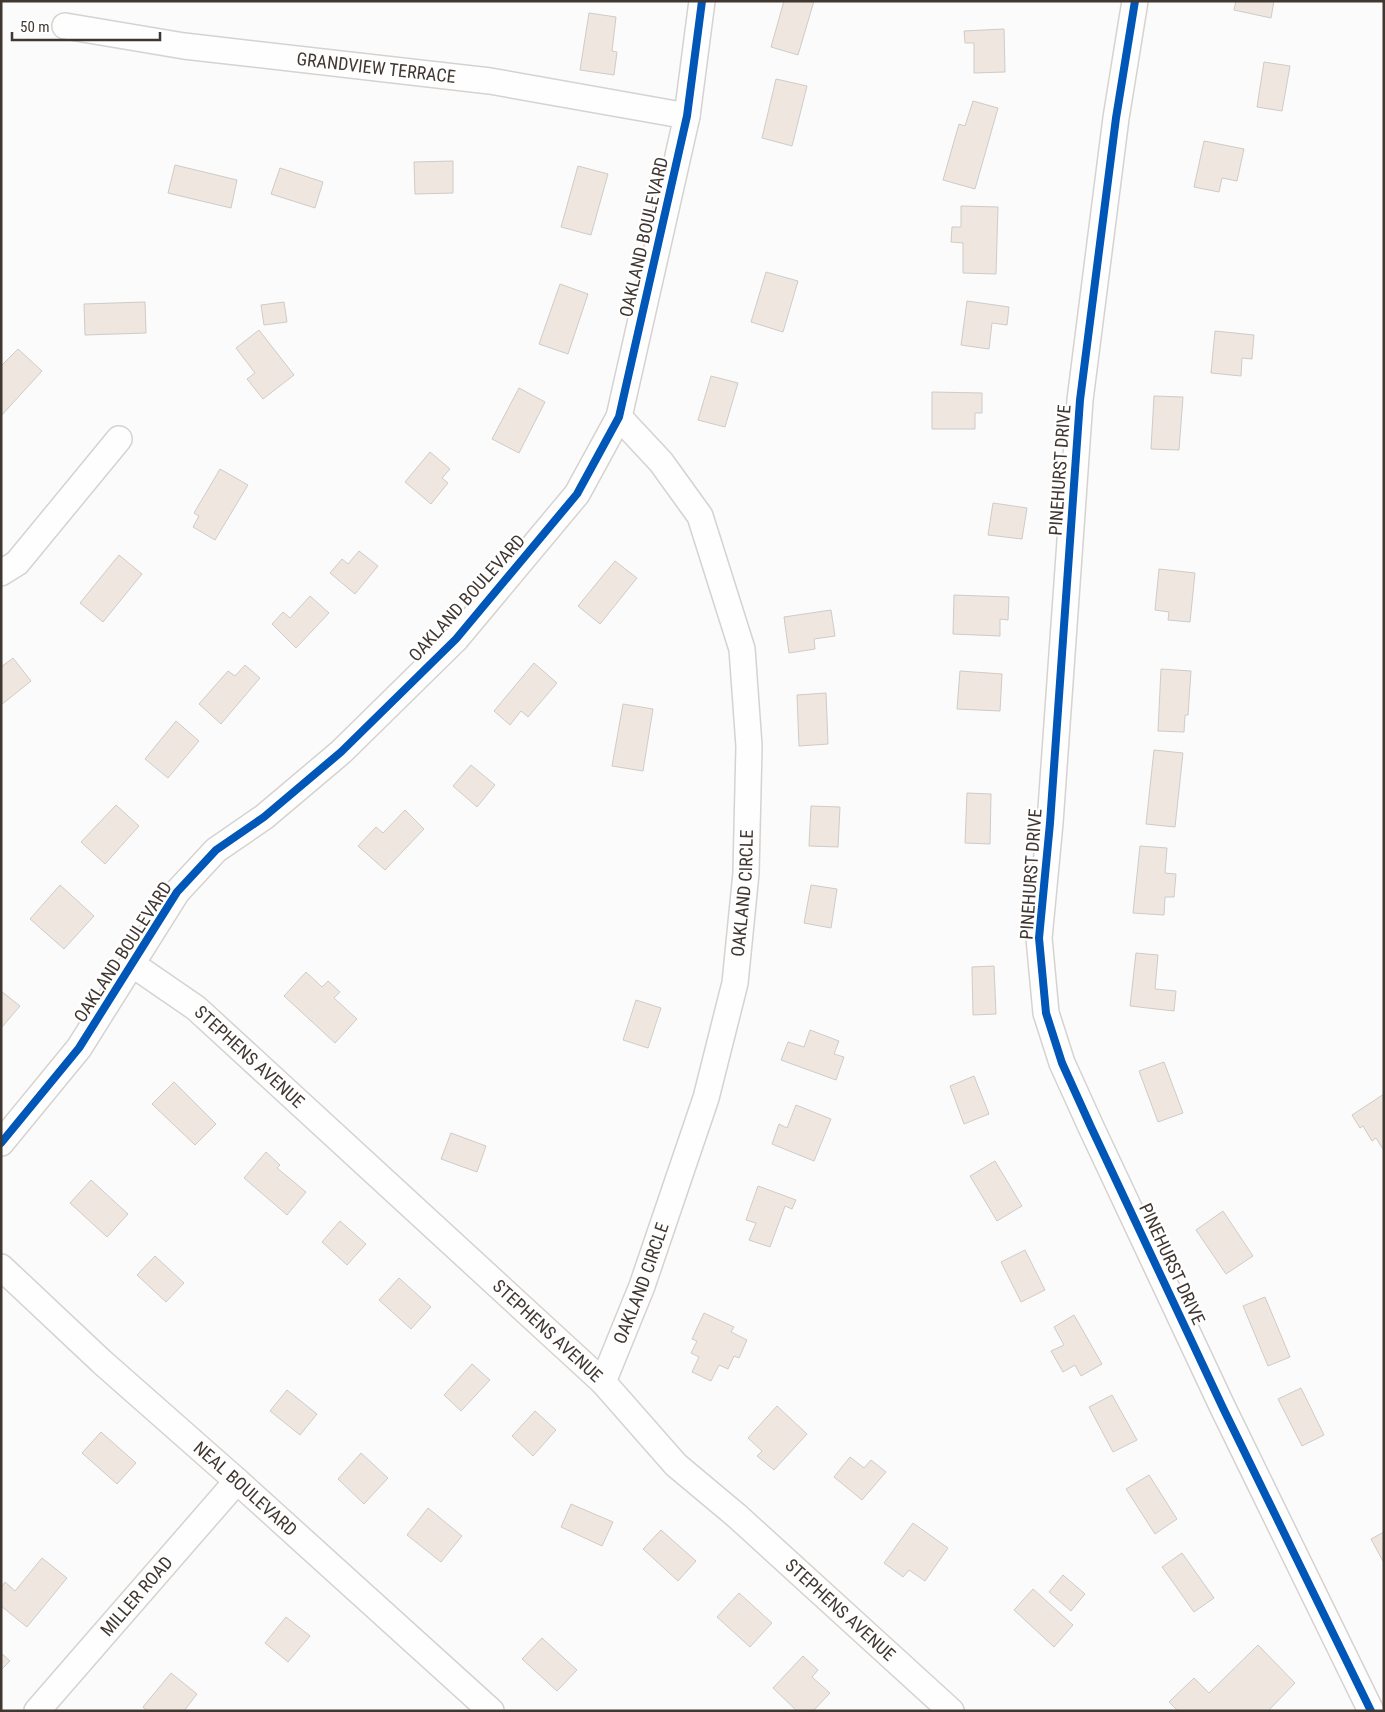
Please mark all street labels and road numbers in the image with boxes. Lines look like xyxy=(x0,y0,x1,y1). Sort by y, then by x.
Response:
street label: GRANDVIEW TERRACE xyxy=(296,48,457,87)
street label: OAKLAND BOULEVARD xyxy=(615,155,672,319)
street label: PINEHURST DRIVE xyxy=(1044,404,1075,536)
street label: OAKLAND BOULEVARD xyxy=(404,530,529,665)
street label: PINEHURST DRIVE xyxy=(1015,808,1046,940)
street label: OAKLAND CIRCLE xyxy=(727,829,757,958)
street label: OAKLAND BOULEVARD xyxy=(69,877,176,1026)
street label: STEPHENS AVENUE xyxy=(190,1001,309,1112)
street label: PINEHURST DRIVE xyxy=(1135,1200,1210,1328)
street label: OAKLAND CIRCLE xyxy=(609,1220,673,1347)
street label: STEPHENS AVENUE xyxy=(489,1275,607,1386)
street label: NEAL BOULEVARD xyxy=(190,1437,301,1540)
street label: MILLER ROAD xyxy=(96,1552,177,1640)
street label: STEPHENS AVENUE xyxy=(781,1554,900,1665)

